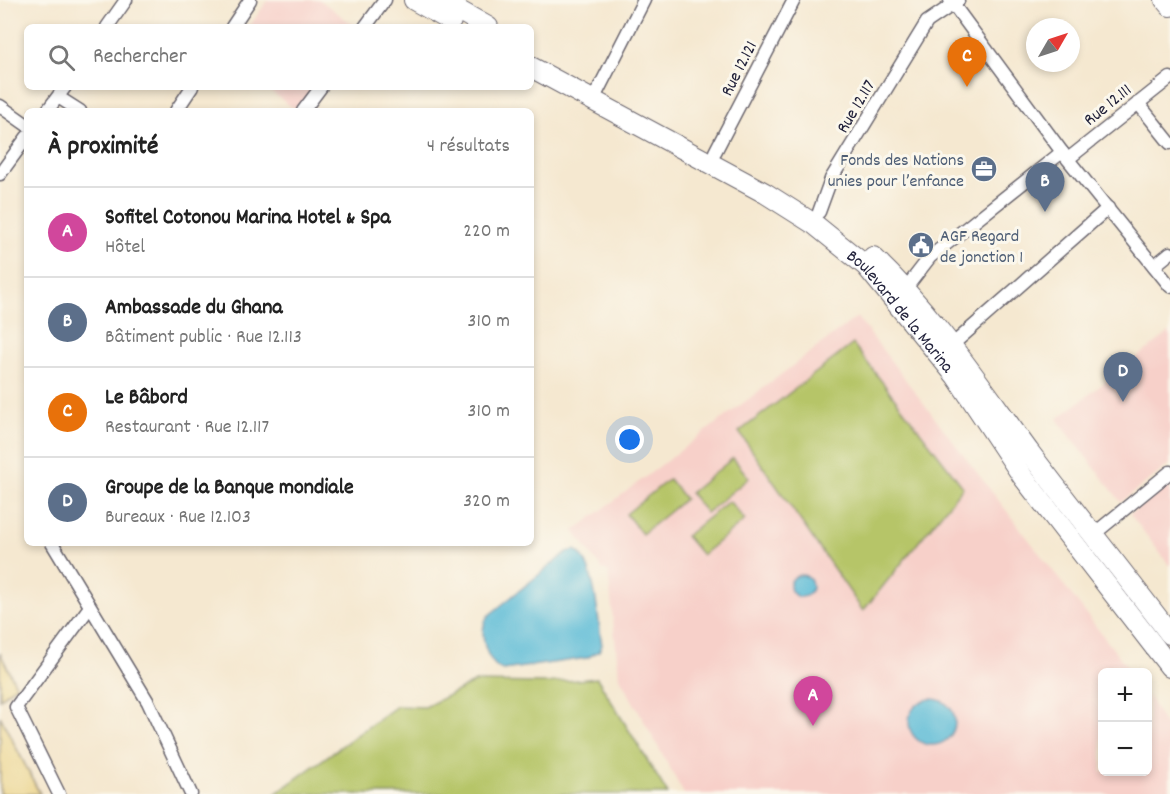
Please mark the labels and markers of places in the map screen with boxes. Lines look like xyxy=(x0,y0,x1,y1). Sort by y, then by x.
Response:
pin: C xyxy=(948,38,986,87)
place label: Fonds des Nations unies pour l’enfance xyxy=(828,149,964,195)
office icon: Fonds des Nations unies pour l’enfance xyxy=(969,154,999,184)
pin: B xyxy=(1026,162,1064,212)
place label: AGF Regard de jonction 1 xyxy=(940,225,1023,271)
public building icon: AGF Regard de jonction 1 xyxy=(906,230,936,260)
pin: D xyxy=(1104,352,1142,402)
pin: A xyxy=(794,676,832,726)

